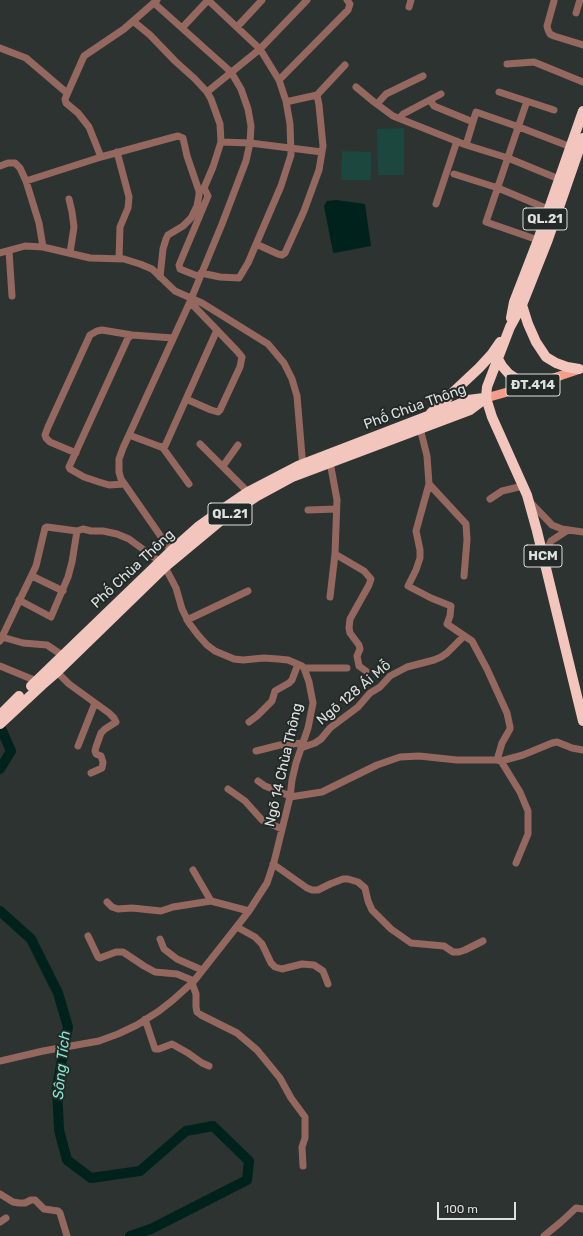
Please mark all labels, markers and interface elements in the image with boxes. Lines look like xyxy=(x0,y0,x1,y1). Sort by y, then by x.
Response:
road number: QL.21 xyxy=(523,208,567,230)
road number: ĐT.414 xyxy=(506,374,560,396)
street label: Phố Chùa Thông xyxy=(362,381,468,433)
road number: QL.21 xyxy=(208,503,252,525)
street label: Phố Chùa Thông xyxy=(88,526,178,612)
road number: HCM xyxy=(524,545,562,567)
street label: Ngõ 128 Ái Mỗ xyxy=(314,657,394,729)
street label: Ngõ 14 Chùa Thông xyxy=(262,702,306,828)
water label: Sông Tích xyxy=(49,1030,75,1100)
scale bar xyxy=(439,1194,518,1220)
text: 100 m xyxy=(444,1202,478,1216)

